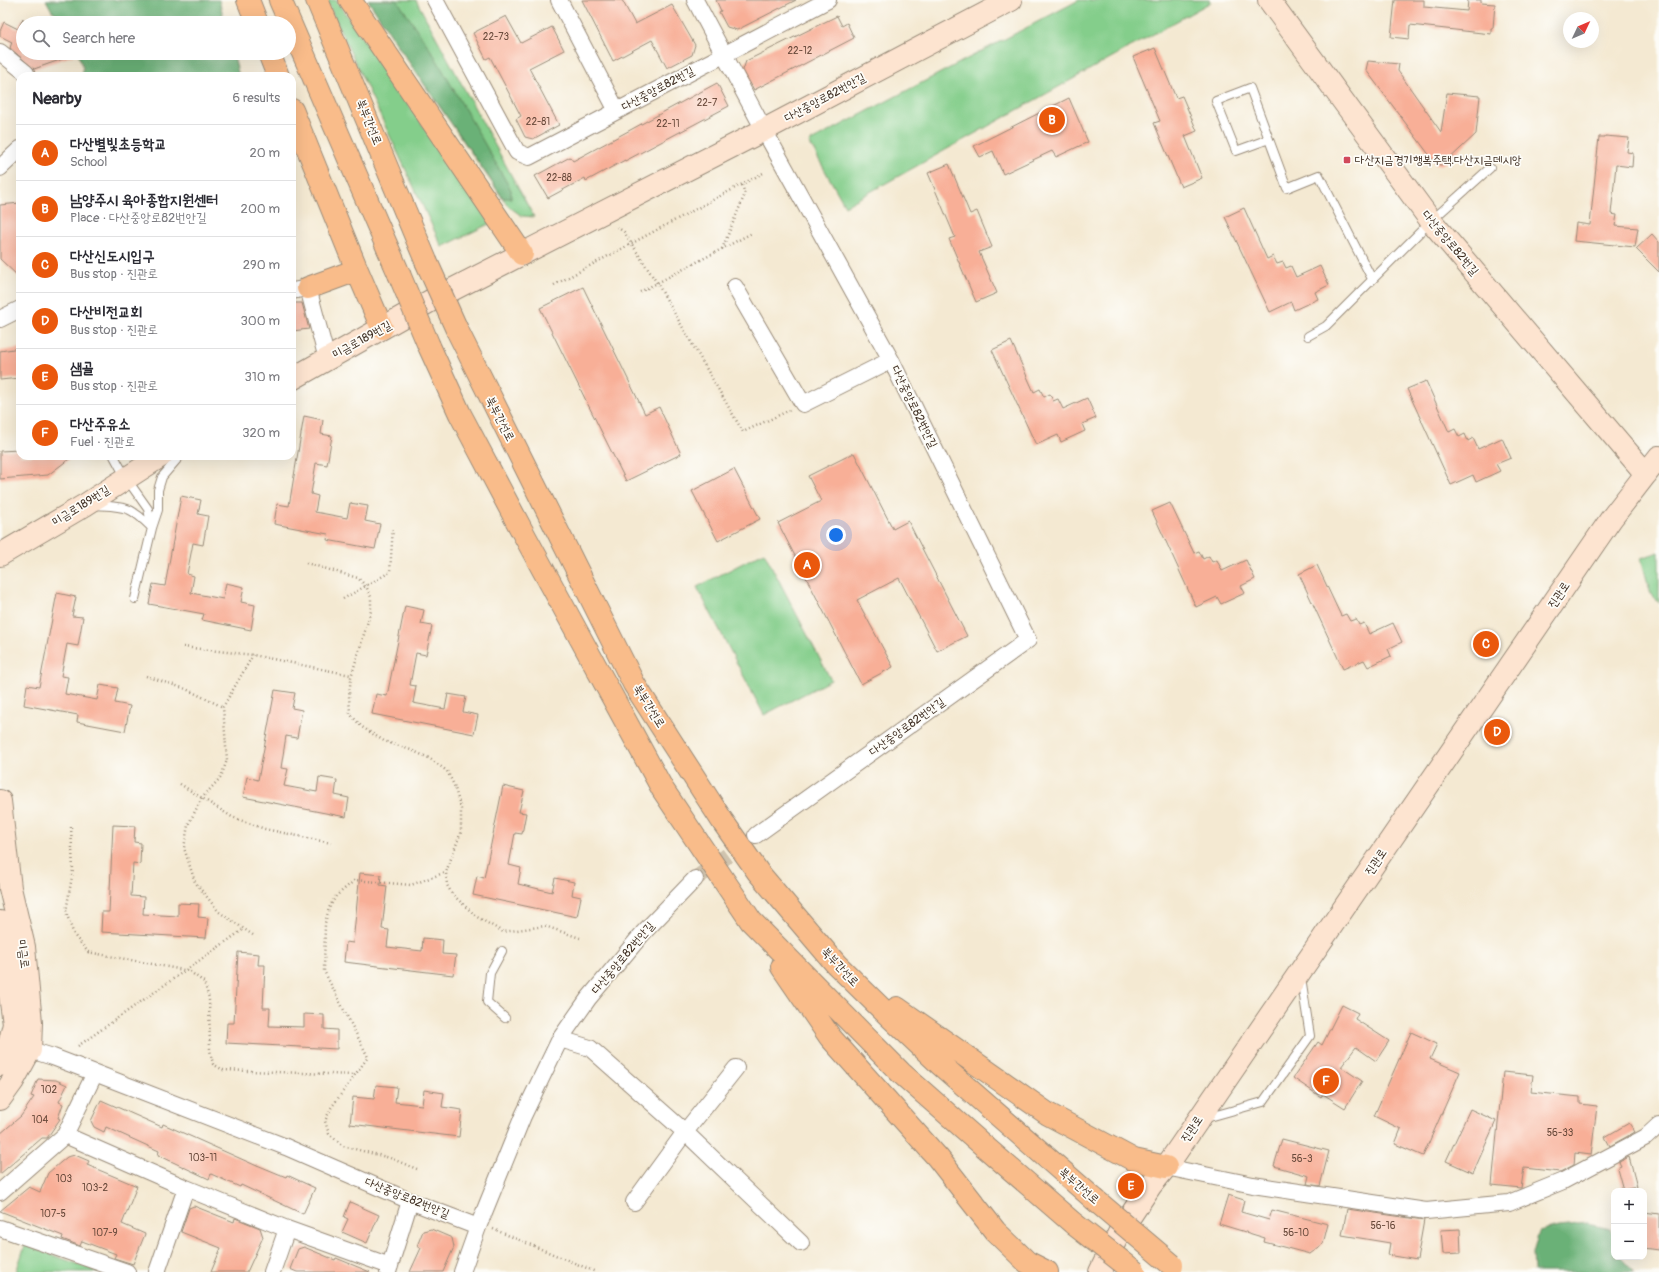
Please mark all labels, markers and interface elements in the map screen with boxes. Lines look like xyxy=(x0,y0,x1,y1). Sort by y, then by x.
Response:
north arrow xyxy=(1563,12,1599,48)
search box xyxy=(16,16,296,60)
icon: search xyxy=(30,27,52,49)
text: Search here xyxy=(62,29,135,48)
house number: 22-73 xyxy=(483,31,510,43)
house number: 22-12 xyxy=(788,45,813,57)
street label: 다산중앙로82번길 xyxy=(619,63,697,114)
street label: 다산중앙로82번안길 xyxy=(782,70,869,126)
text: Nearby xyxy=(32,88,81,109)
text: 6 results xyxy=(233,90,280,106)
street label: 북부간선로 xyxy=(353,97,385,147)
house number: 22-7 xyxy=(697,97,718,109)
pin: B xyxy=(1039,105,1065,135)
house number: 22-81 xyxy=(526,116,550,128)
house number: 22-11 xyxy=(656,118,680,130)
text: 다산별빛초등학교 xyxy=(70,135,167,154)
text: A xyxy=(41,145,49,161)
text: 20 m xyxy=(249,145,280,161)
place label: 다산지금경기행복주택.다산지금데시앙 xyxy=(1355,153,1522,168)
text: School xyxy=(70,154,107,170)
marker: 다산지금경기행복주택.다산지금데시앙 xyxy=(1342,155,1352,165)
house number: 22-88 xyxy=(546,172,572,184)
text: 남양주시 육아종합지원센터 xyxy=(70,191,218,210)
text: B xyxy=(41,201,49,217)
text: 200 m xyxy=(241,201,280,217)
street label: 다산중앙로82번길 xyxy=(1418,207,1482,279)
text: Place · 다산중앙로82번안길 xyxy=(70,210,207,226)
text: 다산신도시입구 xyxy=(70,247,155,266)
text: C xyxy=(41,257,49,273)
text: 290 m xyxy=(243,257,280,273)
text: Bus stop · 진관로 xyxy=(70,266,158,282)
text: 다산비전교회 xyxy=(70,303,142,322)
text: D xyxy=(41,313,49,329)
text: 300 m xyxy=(241,313,280,329)
street label: 미금로189번길 xyxy=(330,317,394,362)
text: Bus stop · 진관로 xyxy=(70,322,158,338)
text: 샘골 xyxy=(70,359,94,378)
street label: 다산중앙로82번안길 xyxy=(888,363,941,451)
text: E xyxy=(42,369,48,385)
text: 310 m xyxy=(244,369,280,385)
text: Bus stop · 진관로 xyxy=(70,378,158,394)
street label: 북부간선로 xyxy=(482,394,518,444)
text: 다산주유소 xyxy=(70,415,130,434)
text: F xyxy=(41,425,49,441)
text: 320 m xyxy=(242,425,280,441)
text: Fuel · 진관로 xyxy=(70,434,135,450)
street label: 미금로189번길 xyxy=(49,482,113,530)
your location xyxy=(826,525,846,545)
pin: A xyxy=(794,550,820,580)
street label: 진관로 xyxy=(1545,579,1573,611)
pin: C xyxy=(1473,629,1499,659)
street label: 북부간선로 xyxy=(630,682,668,730)
street label: 다산중앙로82번안길 xyxy=(866,694,948,760)
pin: D xyxy=(1484,717,1510,747)
street label: 진관로 xyxy=(1362,846,1390,878)
street label: 다산중앙로82번안길 xyxy=(588,918,658,997)
street label: 미금로 xyxy=(14,939,32,969)
street label: 북부간선로 xyxy=(818,944,862,990)
pin: F xyxy=(1313,1066,1339,1096)
house number: 102 xyxy=(41,1084,58,1096)
street label: 진관로 xyxy=(1178,1113,1206,1145)
house number: 104 xyxy=(32,1114,48,1126)
house number: 56-33 xyxy=(1547,1127,1574,1139)
house number: 103-11 xyxy=(189,1152,217,1164)
house number: 56-3 xyxy=(1291,1153,1313,1165)
street label: 북부간선로 xyxy=(1056,1165,1102,1207)
pin: E xyxy=(1118,1171,1144,1201)
house number: 103 xyxy=(56,1173,73,1185)
street label: 다산중앙로82번안길 xyxy=(362,1174,452,1222)
house number: 103-2 xyxy=(82,1182,108,1194)
map controls xyxy=(1611,1188,1647,1260)
button: + xyxy=(1611,1188,1647,1224)
house number: 107-5 xyxy=(40,1208,66,1220)
house number: 56-16 xyxy=(1370,1220,1396,1232)
button: − xyxy=(1611,1224,1647,1260)
house number: 107-9 xyxy=(92,1227,118,1239)
house number: 56-10 xyxy=(1283,1227,1309,1239)

